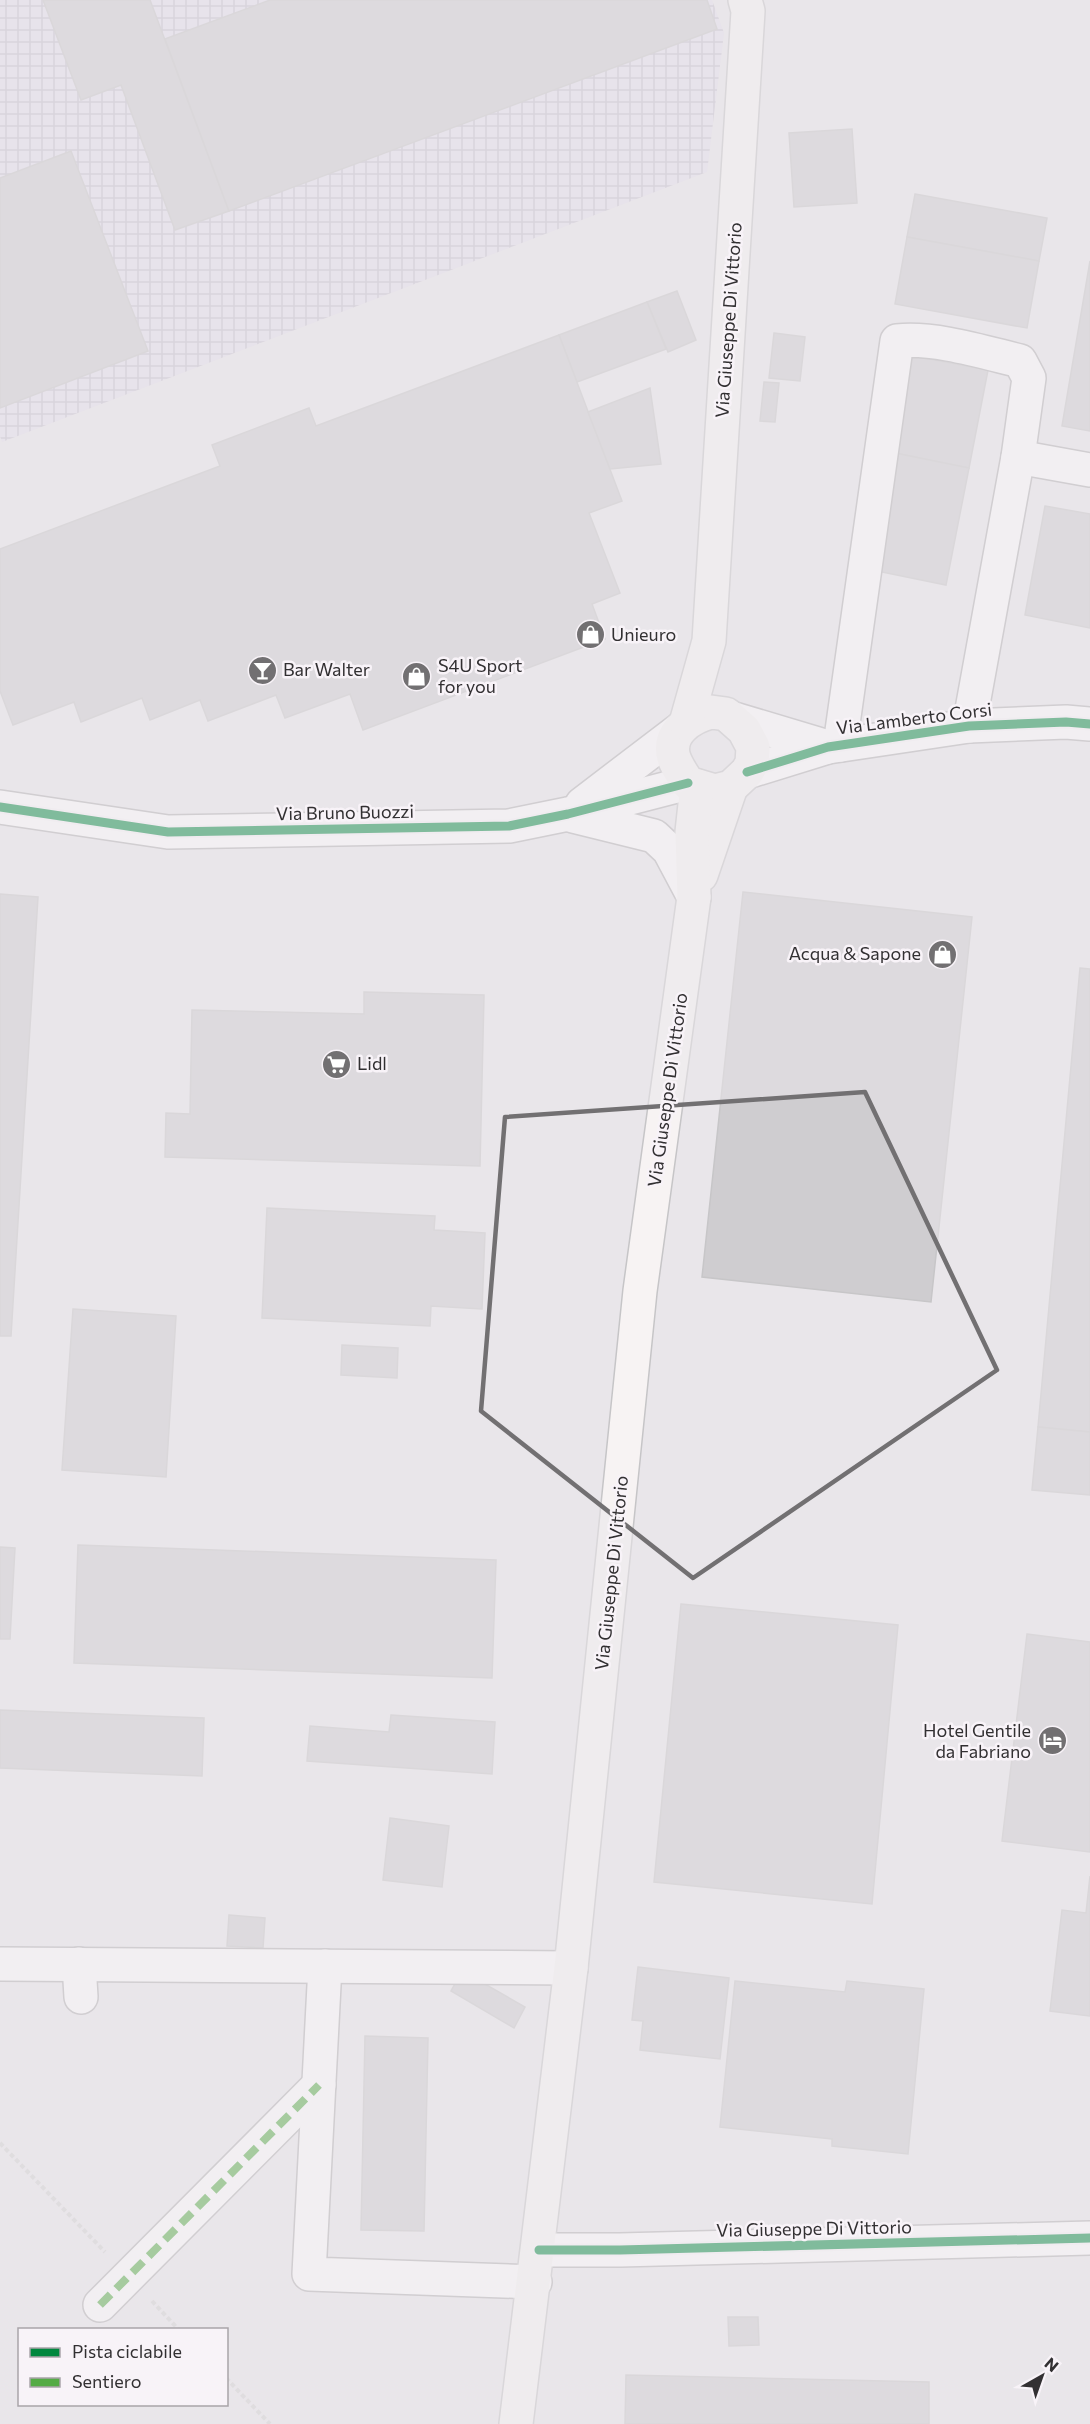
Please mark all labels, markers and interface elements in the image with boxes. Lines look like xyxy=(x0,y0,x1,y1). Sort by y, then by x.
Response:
street label: Via Giuseppe Di Vittorio xyxy=(710,221,746,418)
shop icon: Unieuro xyxy=(574,619,606,651)
place label: Unieuro xyxy=(611,623,676,645)
bar icon: Bar Walter xyxy=(246,654,278,686)
place label: S4U Sport for you xyxy=(438,654,522,697)
place label: Bar Walter xyxy=(283,658,370,680)
shop icon: S4U Sport for you xyxy=(401,660,433,692)
street label: Via Lamberto Corsi xyxy=(835,698,993,738)
street label: Via Bruno Buozzi xyxy=(276,800,414,824)
shop icon: Acqua & Sapone xyxy=(926,938,958,970)
place label: Acqua & Sapone xyxy=(789,942,921,964)
street label: Via Giuseppe Di Vittorio xyxy=(642,991,692,1188)
supermarket icon: Lidl xyxy=(320,1048,352,1080)
place label: Lidl xyxy=(357,1052,387,1074)
street label: Via Giuseppe Di Vittorio xyxy=(590,1474,632,1671)
place label: Hotel Gentile da Fabriano xyxy=(923,1719,1031,1762)
hotel icon: Hotel Gentile da Fabriano xyxy=(1036,1725,1068,1757)
street label: Via Giuseppe Di Vittorio xyxy=(716,2215,912,2241)
legend xyxy=(18,2328,228,2406)
text: Pista ciclabile xyxy=(72,2340,182,2362)
north arrow xyxy=(1012,2346,1072,2406)
text: N xyxy=(1041,2353,1063,2375)
text: Sentiero xyxy=(72,2370,142,2392)

